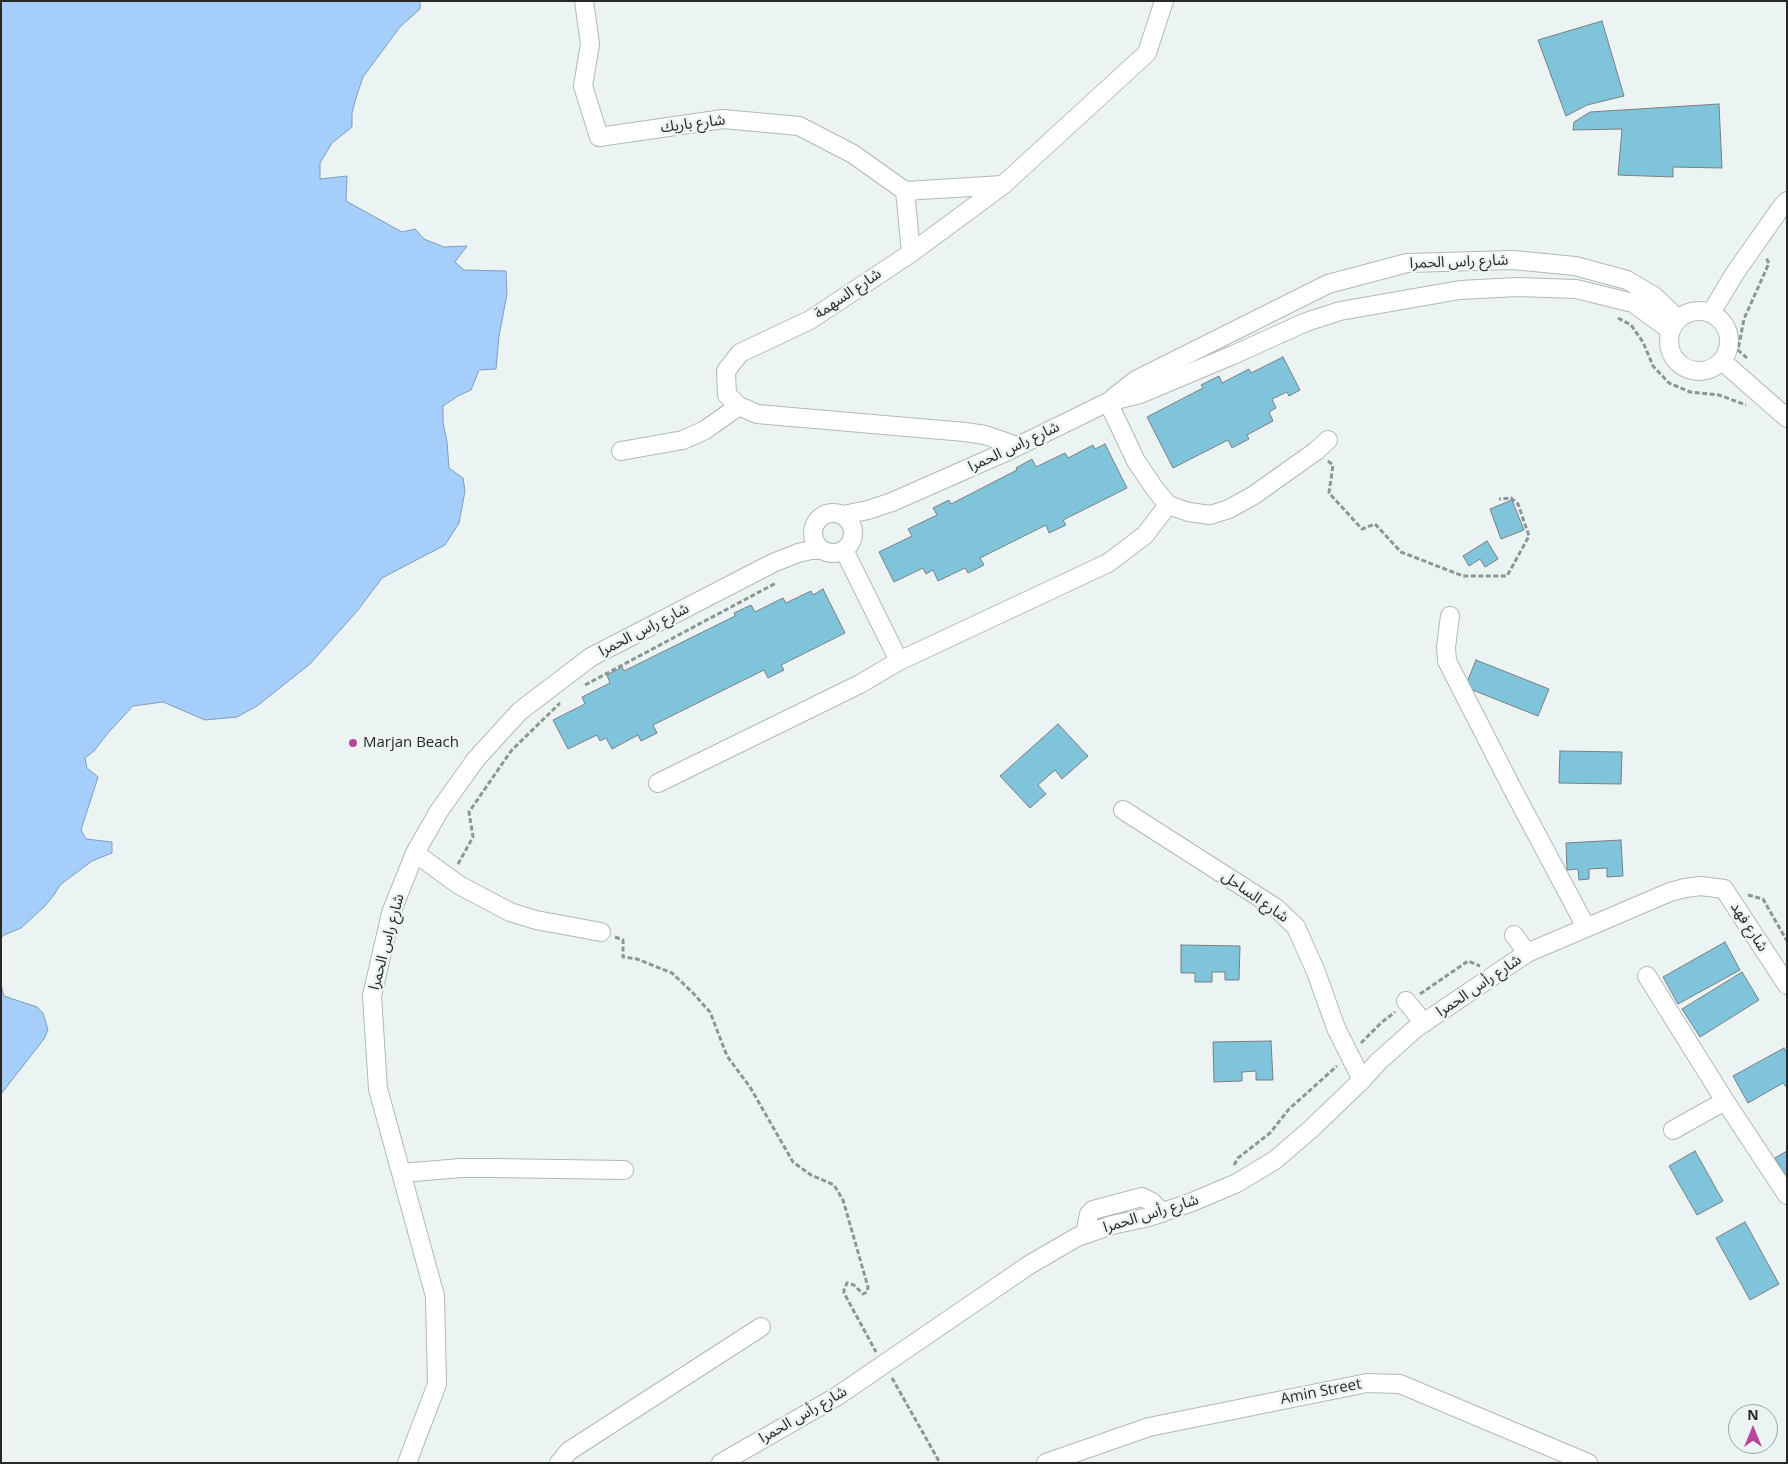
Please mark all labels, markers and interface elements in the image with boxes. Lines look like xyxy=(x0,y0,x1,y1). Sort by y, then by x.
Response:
street label: شارع باريك xyxy=(660,111,726,137)
street label: شارع راس الحمرا xyxy=(1409,251,1509,273)
street label: شارع السهمة xyxy=(811,265,885,323)
street label: شارع راس الحمرا xyxy=(965,418,1063,476)
street label: شارع راس الحمرا xyxy=(596,600,692,660)
place label: Marjan Beach xyxy=(363,734,459,752)
marker: Marjan Beach xyxy=(347,737,359,749)
street label: شارع الساحل xyxy=(1218,867,1292,927)
street label: شارع راس الحمرا xyxy=(366,892,408,992)
street label: شارع فهد xyxy=(1726,899,1772,955)
street label: شارع رأس الحمرا xyxy=(1433,951,1525,1021)
street label: شارع رأس الحمرا xyxy=(1101,1191,1201,1237)
street label: Amin Street xyxy=(1279,1375,1363,1409)
street label: شارع رأس الحمرا xyxy=(756,1383,850,1447)
north arrow xyxy=(1728,1404,1778,1454)
text: N xyxy=(1747,1405,1759,1424)

